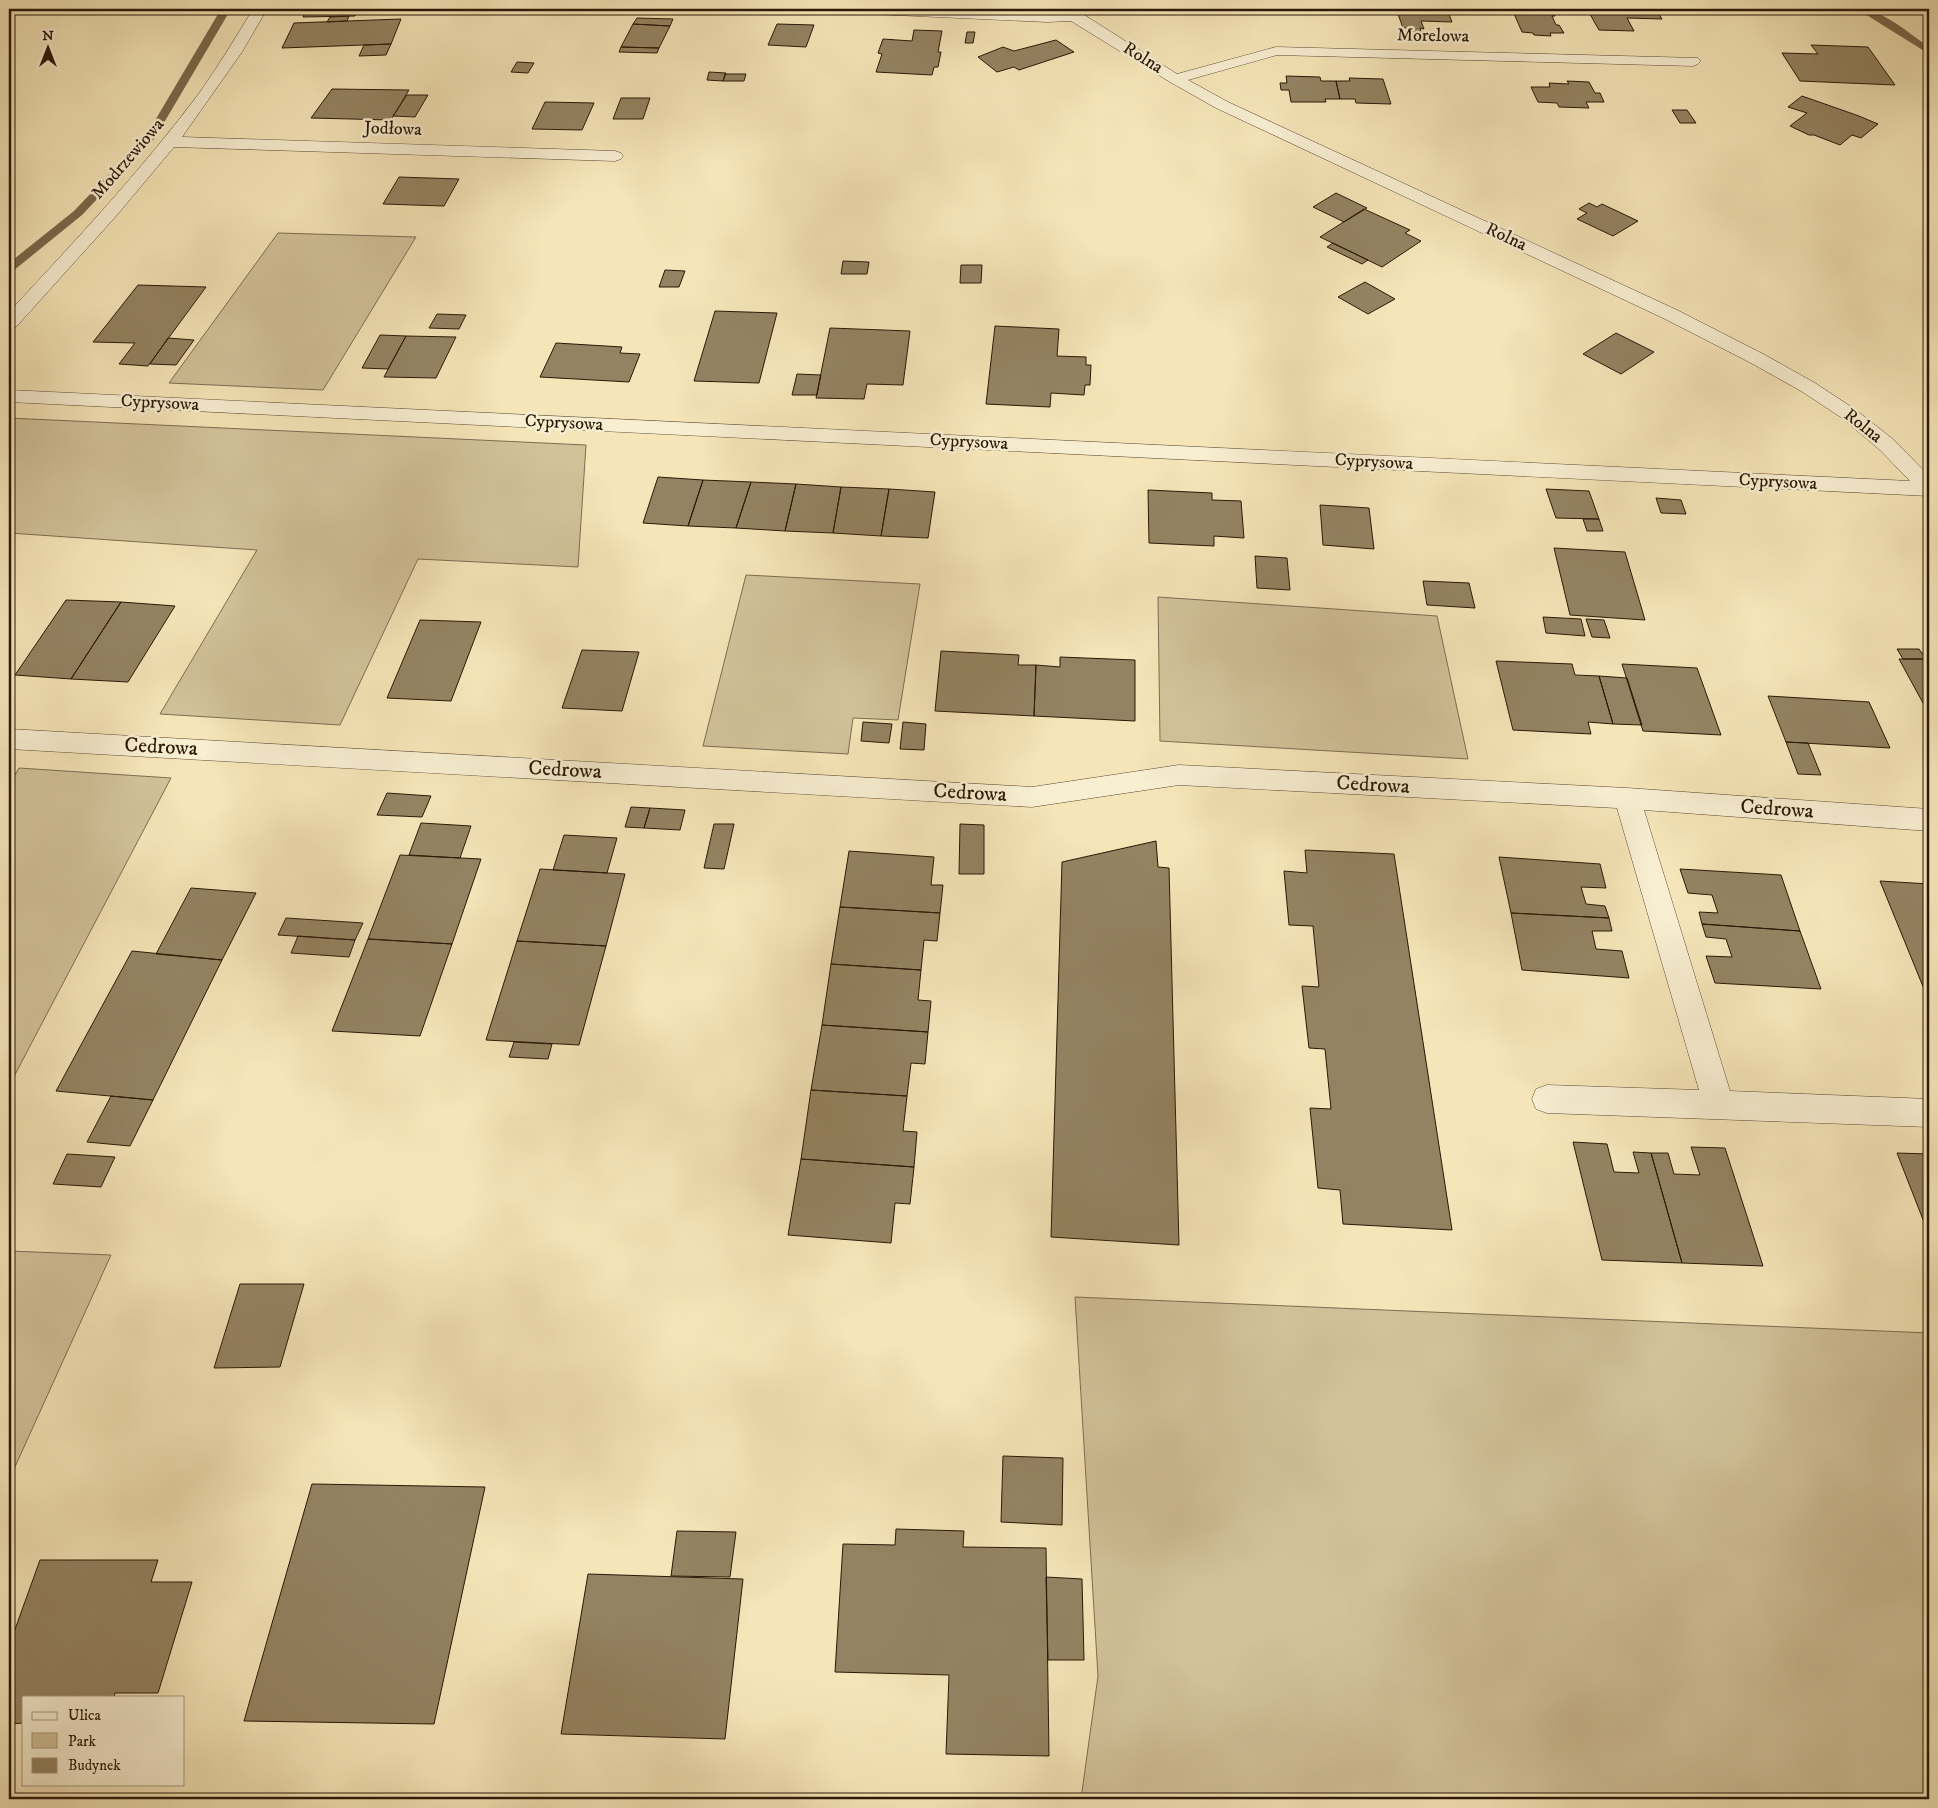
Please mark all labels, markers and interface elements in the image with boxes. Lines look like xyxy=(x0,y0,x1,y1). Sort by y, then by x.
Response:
north arrow xyxy=(22,22,72,72)
street label: Morelowa xyxy=(1397,24,1470,48)
text: N xyxy=(42,27,54,45)
street label: Rolna xyxy=(1119,37,1167,79)
street label: Modrzewiowa xyxy=(87,114,169,204)
street label: Jodłowa xyxy=(362,117,423,141)
street label: Rolna xyxy=(1482,218,1530,256)
street label: Cyprysowa xyxy=(120,390,200,416)
street label: Rolna xyxy=(1839,404,1887,448)
street label: Cyprysowa xyxy=(524,410,604,436)
street label: Cyprysowa xyxy=(929,429,1009,455)
street label: Cyprysowa xyxy=(1334,449,1414,475)
street label: Cyprysowa xyxy=(1738,469,1818,495)
street label: Cedrowa xyxy=(124,732,198,762)
street label: Cedrowa xyxy=(528,755,602,785)
street label: Cedrowa xyxy=(1336,770,1410,800)
street label: Cedrowa xyxy=(933,778,1007,808)
street label: Cedrowa xyxy=(1739,793,1815,825)
legend xyxy=(22,1696,185,1786)
text: Ulica xyxy=(68,1706,101,1725)
text: Park xyxy=(68,1732,97,1751)
text: Budynek xyxy=(68,1756,121,1775)

